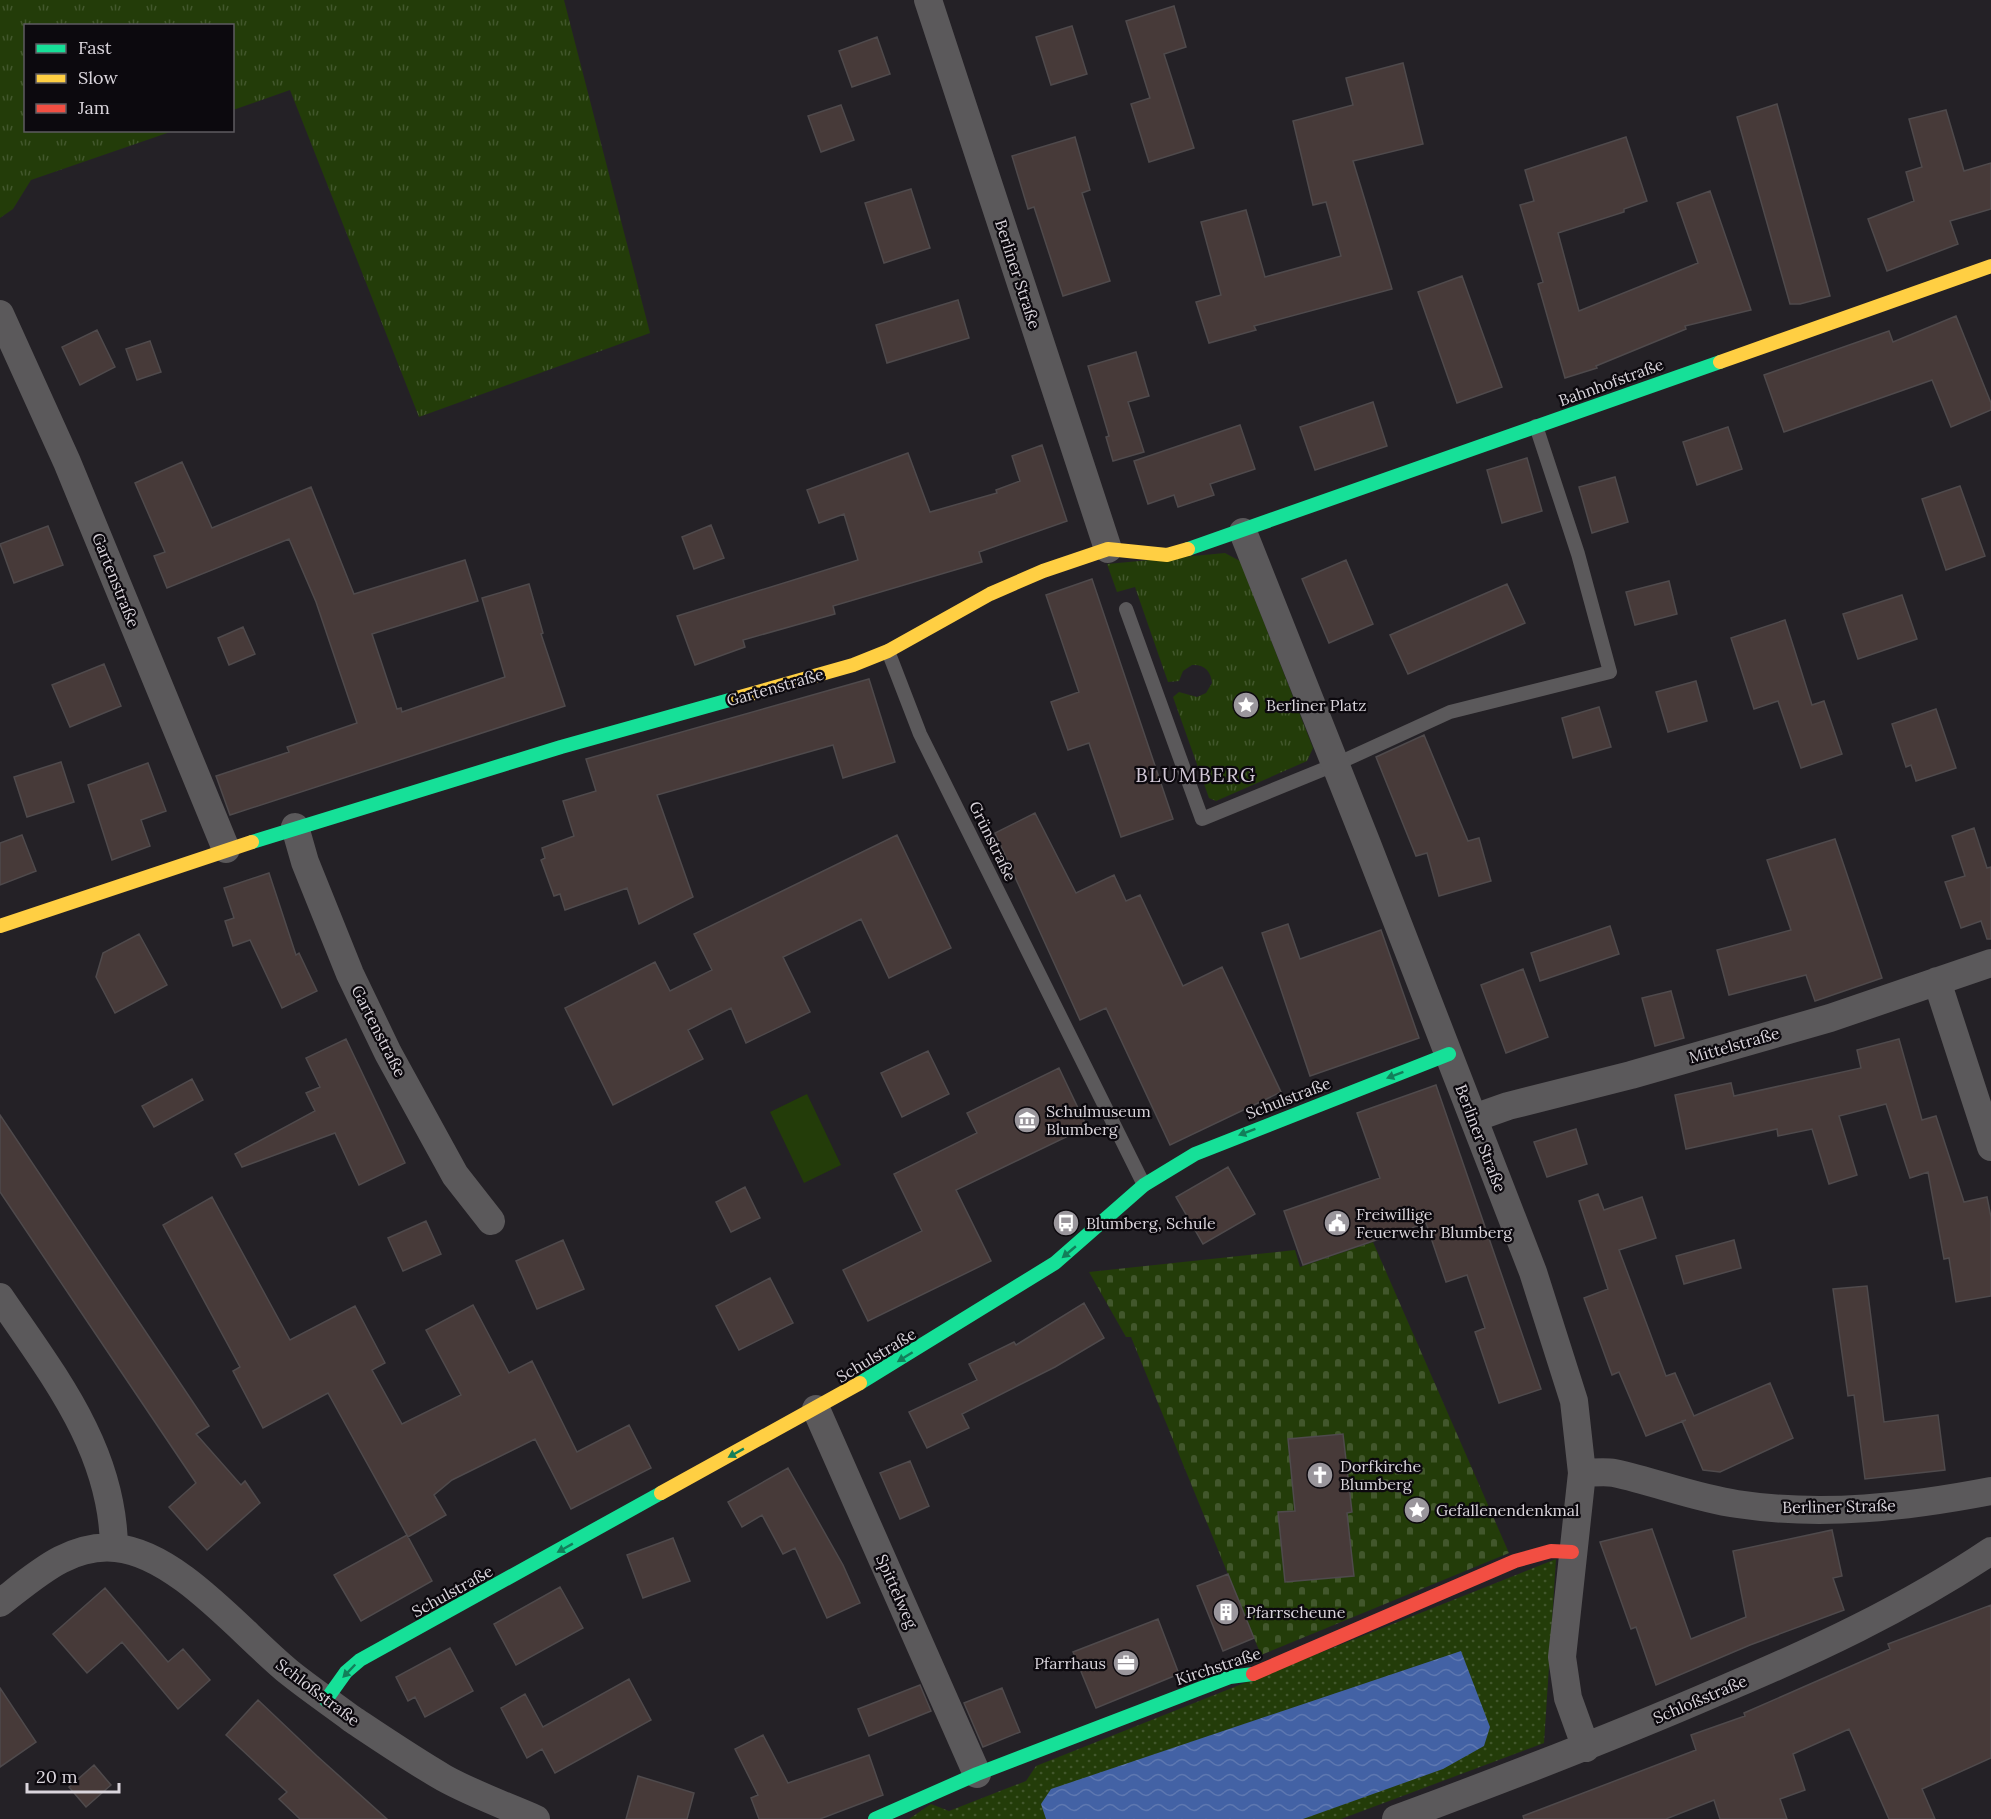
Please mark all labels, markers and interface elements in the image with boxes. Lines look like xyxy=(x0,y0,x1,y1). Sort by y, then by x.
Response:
legend xyxy=(24,24,234,132)
text: Fast xyxy=(78,36,112,59)
text: Slow xyxy=(78,66,118,89)
text: Jam xyxy=(77,96,110,119)
street label: Berliner Straße xyxy=(991,217,1045,331)
street label: Bahnhofstraße xyxy=(1556,354,1666,410)
street label: Gartenstraße xyxy=(88,530,144,631)
street label: Gartenstraße xyxy=(724,663,826,710)
place icon: Berliner Platz xyxy=(1231,690,1261,720)
place label: Berliner Platz xyxy=(1266,695,1366,715)
district label: BLUMBERG xyxy=(1135,762,1257,787)
street label: Grünstraße xyxy=(965,798,1021,885)
street label: Gartenstraße xyxy=(347,982,411,1081)
street label: Mittelstraße xyxy=(1686,1022,1782,1067)
one-way arrow xyxy=(1385,1070,1403,1080)
street label: Schulstraße xyxy=(1243,1073,1334,1123)
street label: Berliner Straße xyxy=(1451,1081,1511,1195)
place label: Schulmuseum Blumberg xyxy=(1046,1101,1151,1139)
museum icon: Schulmuseum Blumberg xyxy=(1012,1105,1042,1135)
one-way arrow xyxy=(1238,1128,1256,1137)
place label: Freiwillige Feuerwehr Blumberg xyxy=(1356,1204,1513,1242)
bus stop icon: Blumberg, Schule xyxy=(1051,1208,1081,1238)
public building icon: Freiwillige Feuerwehr Blumberg xyxy=(1322,1208,1352,1238)
place label: Blumberg, Schule xyxy=(1086,1213,1216,1233)
one-way arrow xyxy=(1061,1245,1077,1258)
street label: Schulstraße xyxy=(833,1323,920,1387)
one-way arrow xyxy=(897,1352,913,1363)
one-way arrow xyxy=(727,1448,744,1458)
place label: Dorfkirche Blumberg xyxy=(1340,1456,1422,1494)
church icon: Dorfkirche Blumberg xyxy=(1305,1460,1335,1490)
place icon: Gefallenendenkmal xyxy=(1402,1495,1432,1525)
street label: Berliner Straße xyxy=(1782,1495,1896,1517)
place label: Gefallenendenkmal xyxy=(1436,1500,1579,1520)
one-way arrow xyxy=(556,1543,573,1553)
street label: Spittelweg xyxy=(872,1551,923,1632)
street label: Schulstraße xyxy=(408,1560,496,1621)
building icon: Pfarrscheune xyxy=(1211,1597,1241,1627)
place label: Pfarrscheune xyxy=(1246,1602,1346,1622)
street label: Kirchstraße xyxy=(1173,1643,1264,1689)
office icon: Pfarrhaus xyxy=(1111,1648,1141,1678)
place label: Pfarrhaus xyxy=(1034,1653,1106,1673)
street label: Schloßstraße xyxy=(272,1654,364,1730)
one-way arrow xyxy=(342,1664,356,1679)
street label: Schloßstraße xyxy=(1650,1670,1750,1728)
scale bar xyxy=(27,1756,118,1794)
text: 20 m xyxy=(36,1765,78,1788)

